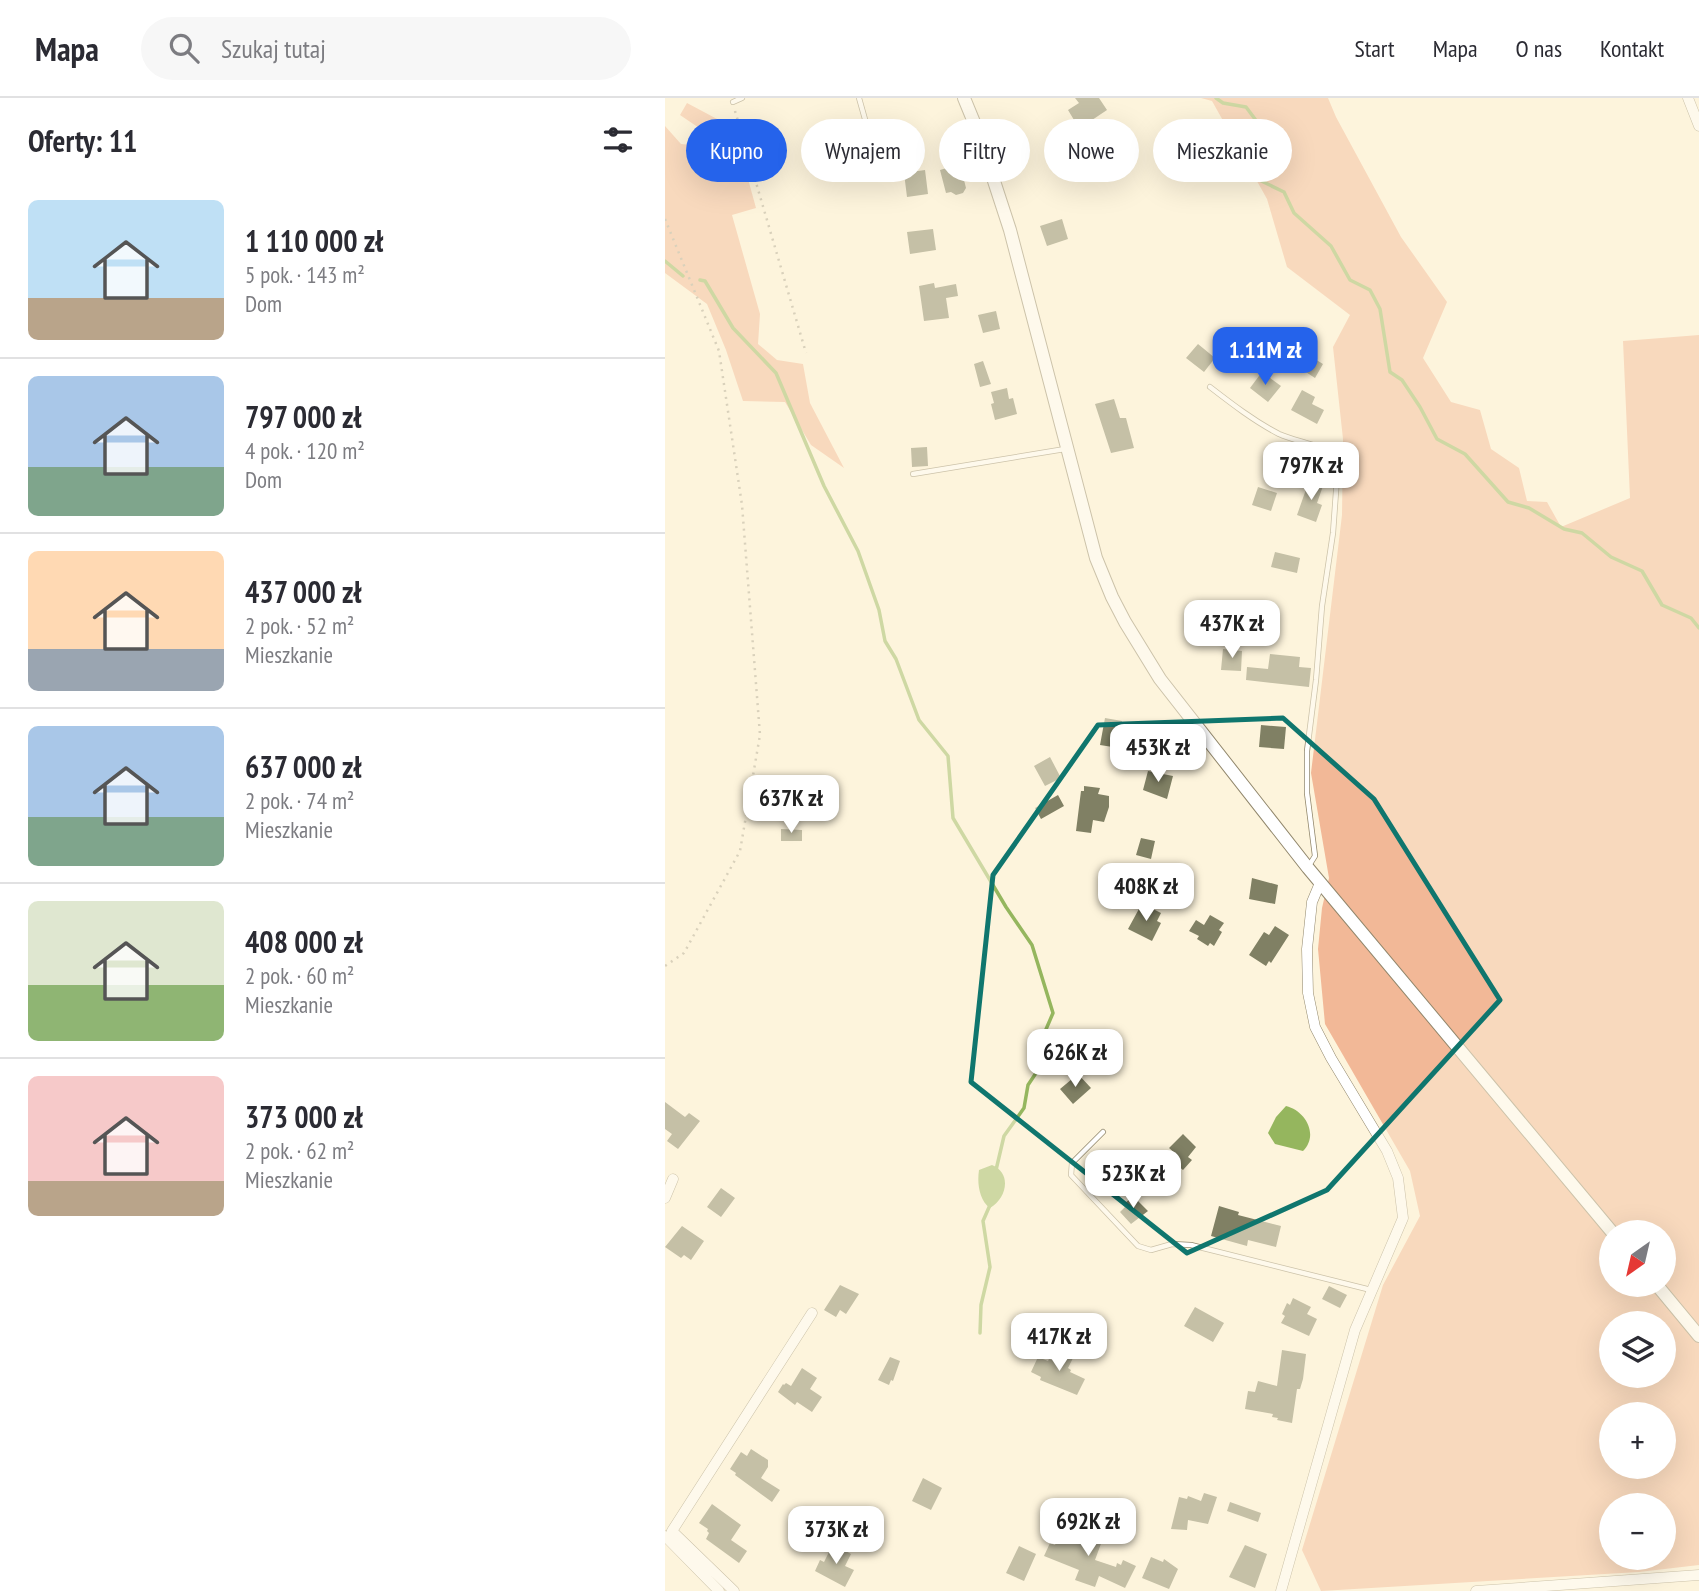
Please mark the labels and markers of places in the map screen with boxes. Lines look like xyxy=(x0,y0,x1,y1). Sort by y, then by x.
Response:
pin: 1.11M zł xyxy=(1193,328,1337,387)
pin: 797K zł xyxy=(1246,442,1376,502)
pin: 437K zł xyxy=(1167,601,1297,660)
pin: 453K zł xyxy=(1093,724,1223,784)
pin: 637K zł xyxy=(726,776,856,835)
pin: 408K zł xyxy=(1081,864,1211,923)
pin: 626K zł xyxy=(1010,1030,1140,1089)
pin: 523K zł xyxy=(1068,1150,1198,1210)
pin: 417K zł xyxy=(994,1314,1124,1373)
pin: 692K zł xyxy=(1023,1498,1153,1558)
pin: 373K zł xyxy=(771,1506,901,1566)

